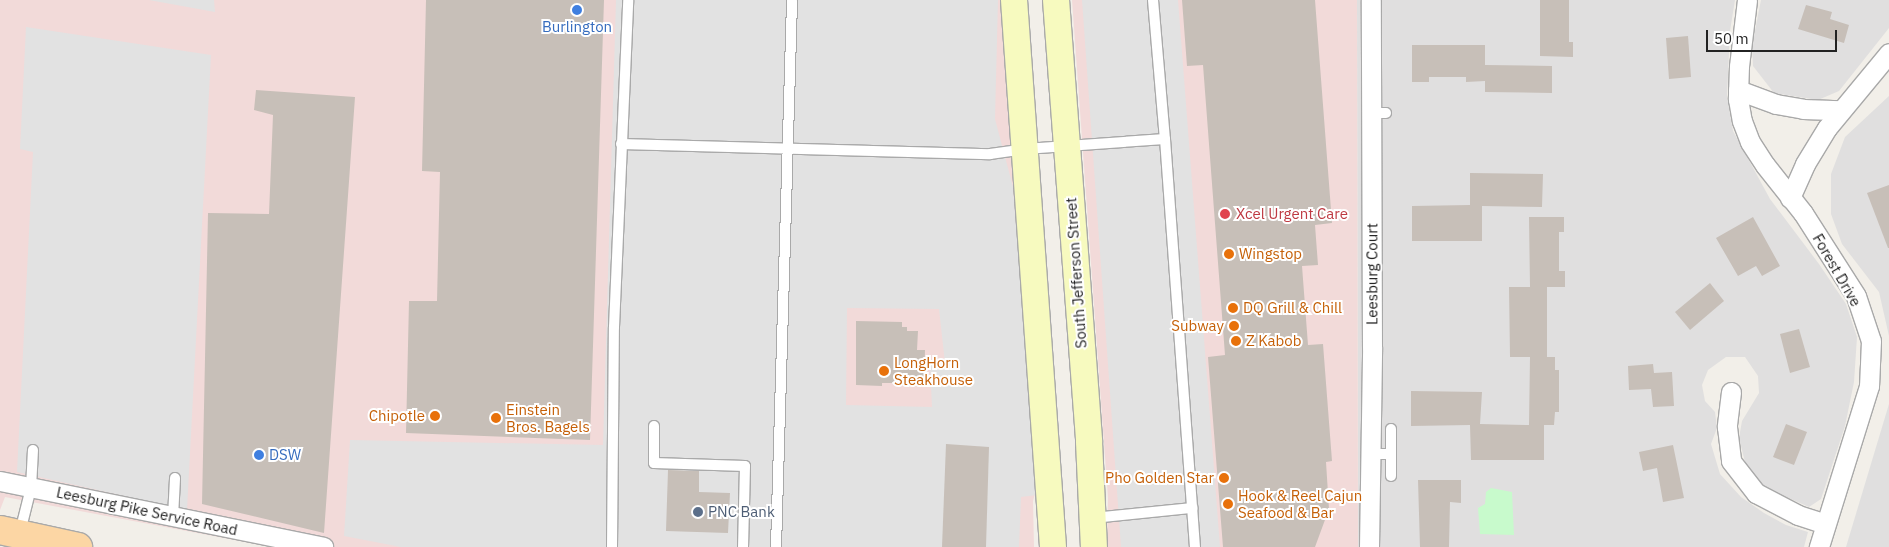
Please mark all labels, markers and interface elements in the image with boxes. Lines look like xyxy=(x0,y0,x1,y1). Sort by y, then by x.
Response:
marker: Burlington xyxy=(571,4,583,16)
place label: Burlington xyxy=(542,18,612,36)
scale bar xyxy=(1709,20,1840,52)
text: 50 m xyxy=(1714,29,1749,48)
street label: South Jefferson Street xyxy=(1062,197,1090,349)
place label: Xcel Urgent Care xyxy=(1236,205,1348,223)
marker: Xcel Urgent Care xyxy=(1218,207,1232,221)
street label: Leesburg Court xyxy=(1363,223,1381,325)
street label: Forest Drive xyxy=(1809,230,1865,310)
place label: Wingstop xyxy=(1239,245,1302,263)
marker: Wingstop xyxy=(1223,248,1235,260)
place label: DQ Grill & Chill xyxy=(1243,299,1342,317)
marker: DQ Grill & Chill xyxy=(1227,302,1239,314)
place label: Subway xyxy=(1171,317,1224,335)
marker: Subway xyxy=(1228,320,1240,332)
place label: Z Kabob xyxy=(1246,332,1301,350)
marker: Z Kabob xyxy=(1230,335,1242,347)
place label: LongHorn Steakhouse xyxy=(894,353,973,388)
marker: LongHorn Steakhouse xyxy=(878,365,890,377)
place label: Einstein Bros. Bagels xyxy=(506,400,590,435)
place label: Chipotle xyxy=(369,407,425,425)
marker: Chipotle xyxy=(429,410,441,422)
marker: Einstein Bros. Bagels xyxy=(490,412,502,424)
place label: DSW xyxy=(269,446,301,464)
marker: DSW xyxy=(253,449,265,461)
place label: Pho Golden Star xyxy=(1105,469,1214,487)
marker: Pho Golden Star xyxy=(1218,472,1230,484)
street label: Leesburg Pike Service Road xyxy=(55,483,239,539)
place label: Hook & Reel Cajun Seafood & Bar xyxy=(1238,486,1362,521)
marker: Hook & Reel Cajun Seafood & Bar xyxy=(1222,498,1234,510)
place label: PNC Bank xyxy=(708,503,775,521)
marker: PNC Bank xyxy=(692,506,704,518)

